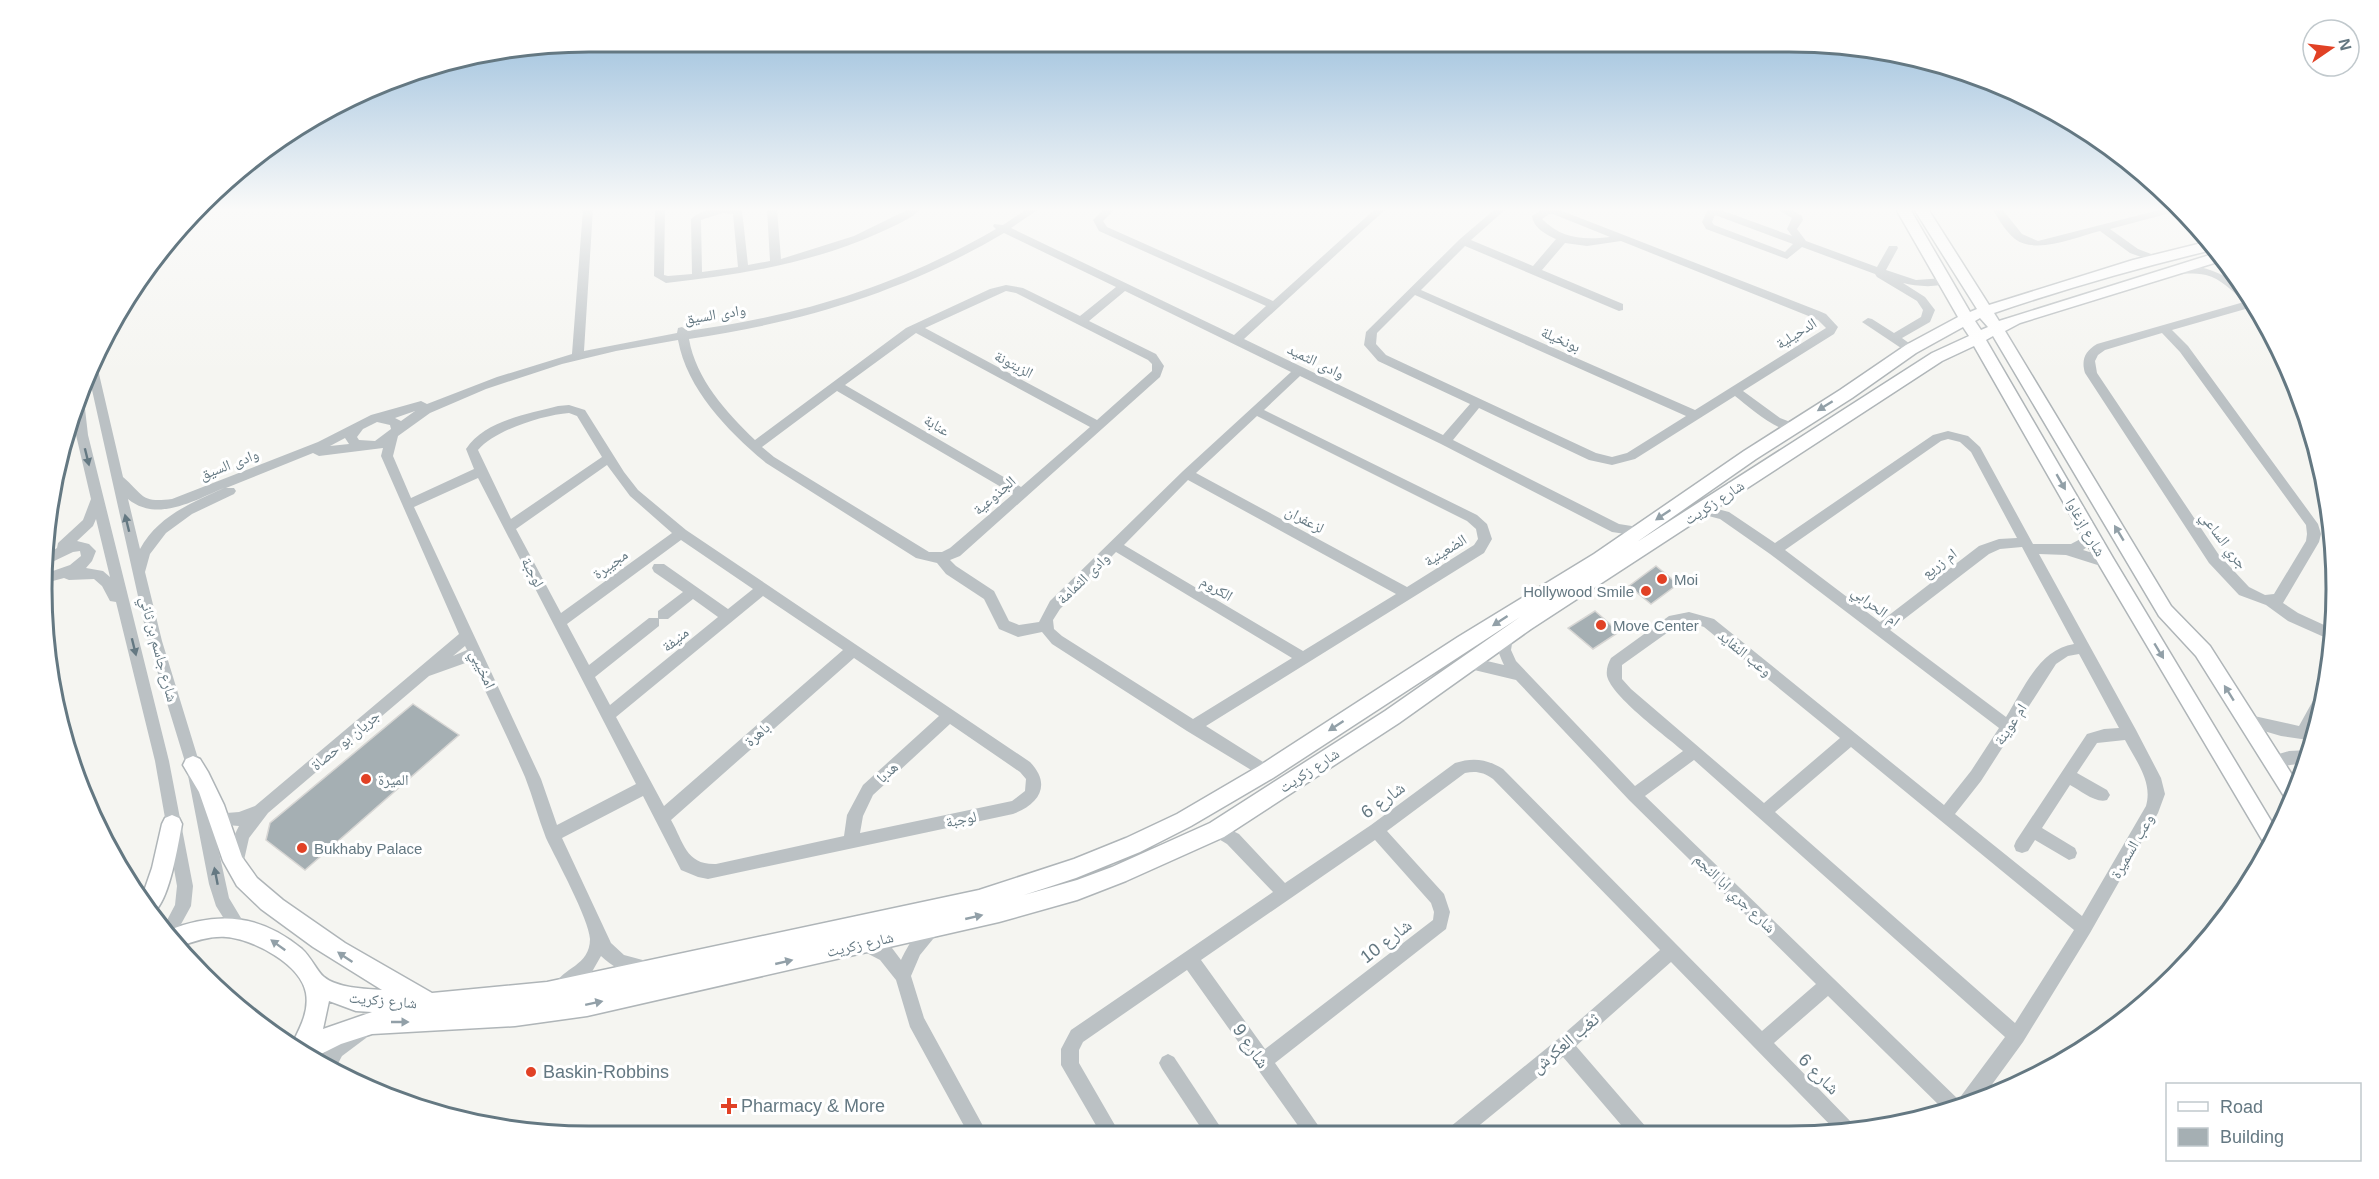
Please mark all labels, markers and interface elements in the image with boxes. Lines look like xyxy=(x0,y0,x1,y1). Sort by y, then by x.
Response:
north arrow xyxy=(2301,18,2361,78)
text: N xyxy=(2335,37,2355,52)
street label: وادى السيق xyxy=(683,301,747,329)
street label: الدحيلية xyxy=(1773,314,1820,352)
street label: بونخيلة xyxy=(1538,323,1583,356)
street label: وادى الثميد xyxy=(1284,340,1347,384)
street label: الزيتونة xyxy=(991,347,1036,382)
one-way arrow xyxy=(1817,401,1834,412)
street label: عنابة xyxy=(921,411,953,440)
street label: وادى السيق xyxy=(197,445,262,485)
one-way arrow xyxy=(83,448,93,467)
street label: الجذوعية xyxy=(969,472,1019,519)
one-way arrow xyxy=(2055,474,2066,490)
street label: شارع زكريت xyxy=(1681,476,1748,529)
street label: شارع إزغاوا xyxy=(2061,495,2109,560)
street label: لزعفران xyxy=(1282,502,1327,538)
street label: جري الساعي xyxy=(2194,508,2251,575)
one-way arrow xyxy=(1656,509,1672,521)
one-way arrow xyxy=(122,514,132,532)
one-way arrow xyxy=(2113,525,2124,541)
street label: الضعينية xyxy=(1421,530,1469,570)
street label: ام زريع xyxy=(1918,544,1961,583)
street label: مجيبرة xyxy=(589,546,631,583)
street label: وادى الثمامة xyxy=(1053,549,1114,608)
street label: لوجبة xyxy=(517,554,548,590)
place label: Moi xyxy=(1674,571,1698,588)
street label: الكروم xyxy=(1197,572,1236,606)
marker: Moi xyxy=(1655,572,1669,586)
street label: ام الحرابي xyxy=(1846,582,1903,633)
place label: Hollywood Smile xyxy=(1523,583,1634,600)
marker: Hollywood Smile xyxy=(1639,584,1653,598)
street label: شارع جاسم بن ثاني xyxy=(133,594,181,705)
one-way arrow xyxy=(1493,615,1509,627)
place label: Move Center xyxy=(1613,617,1699,634)
marker: Move Center xyxy=(1594,618,1608,632)
street label: منيفة xyxy=(658,623,692,655)
street label: وعب النفايد xyxy=(1714,626,1775,681)
one-way arrow xyxy=(129,638,139,656)
one-way arrow xyxy=(2154,643,2164,660)
street label: امخيبي xyxy=(463,647,499,693)
one-way arrow xyxy=(2223,685,2234,701)
street label: ام عوينة xyxy=(1990,700,2031,749)
street label: جريان بو حصاة xyxy=(307,706,384,775)
street label: باهرة xyxy=(741,718,774,750)
one-way arrow xyxy=(1328,720,1344,731)
street label: شارع زكريت xyxy=(1276,744,1343,797)
street label: هدبا xyxy=(873,758,901,786)
place label: الميرة xyxy=(378,771,409,789)
marker: الميرة xyxy=(359,772,373,786)
street label: شارع 6 xyxy=(1357,777,1409,823)
street label: لوجبة xyxy=(944,807,978,832)
street label: وعب السميرة xyxy=(2107,811,2158,882)
place label: Bukhaby Palace xyxy=(314,840,422,857)
marker: Bukhaby Palace xyxy=(295,841,309,855)
street label: شارع جري ابا النجم xyxy=(1688,850,1779,939)
one-way arrow xyxy=(211,866,220,885)
one-way arrow xyxy=(965,912,983,922)
street label: شارع 10 xyxy=(1356,915,1416,968)
street label: شارع زكريت xyxy=(825,928,896,962)
one-way arrow xyxy=(270,940,285,952)
one-way arrow xyxy=(337,951,353,963)
one-way arrow xyxy=(775,956,793,966)
street label: شارع زكريت xyxy=(348,989,418,1013)
one-way arrow xyxy=(584,998,603,1007)
street label: ثغب العكرش xyxy=(1527,1009,1604,1078)
one-way arrow xyxy=(390,1017,409,1026)
street label: شارع 9 xyxy=(1228,1020,1273,1072)
street label: شارع 6 xyxy=(1794,1050,1843,1099)
place label: Baskin-Robbins xyxy=(543,1062,669,1082)
marker: Baskin-Robbins xyxy=(524,1065,538,1079)
legend xyxy=(2166,1083,2361,1161)
place label: Pharmacy & More xyxy=(741,1096,885,1116)
text: Road xyxy=(2220,1097,2263,1117)
marker: Pharmacy & More xyxy=(722,1099,736,1113)
text: Building xyxy=(2220,1127,2284,1147)

